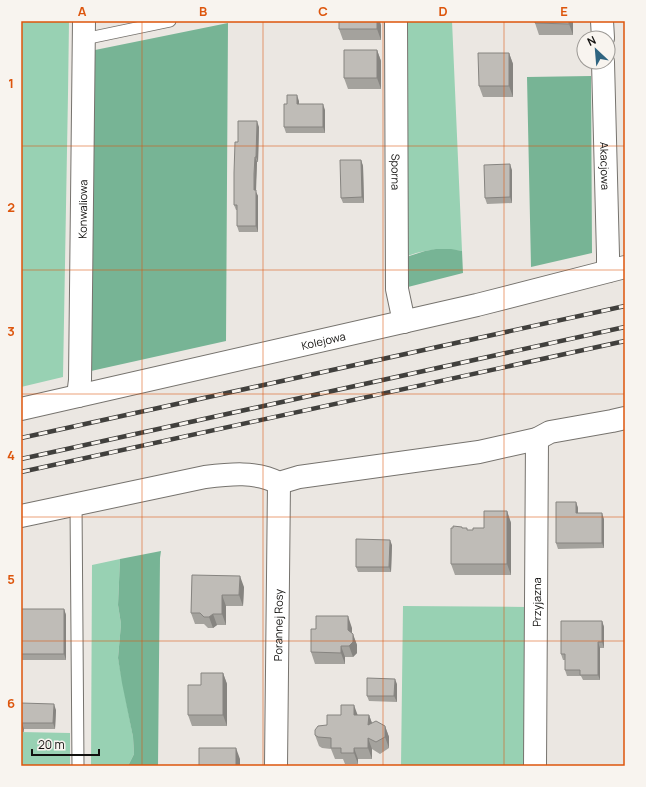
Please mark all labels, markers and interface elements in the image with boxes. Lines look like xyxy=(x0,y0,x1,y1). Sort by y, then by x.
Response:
text: A xyxy=(78,2,87,20)
text: B xyxy=(199,2,207,20)
text: C xyxy=(318,2,328,20)
text: D xyxy=(438,2,448,20)
text: E xyxy=(560,2,568,20)
north arrow xyxy=(576,30,616,70)
text: N xyxy=(585,32,598,49)
text: 1 xyxy=(8,74,14,92)
street label: Akacjowa xyxy=(598,142,614,190)
street label: Sporna xyxy=(389,154,404,190)
street label: Konwaliowa xyxy=(74,179,90,239)
text: 2 xyxy=(7,198,15,216)
text: 3 xyxy=(7,322,15,340)
street label: Kolejowa xyxy=(300,328,347,352)
text: 4 xyxy=(7,446,15,464)
text: 5 xyxy=(7,570,15,588)
street label: Przyjazna xyxy=(528,577,544,627)
street label: Porannej Rosy xyxy=(270,589,285,661)
text: 6 xyxy=(7,694,15,712)
scale bar xyxy=(32,731,99,757)
text: 20 m xyxy=(38,736,65,753)

